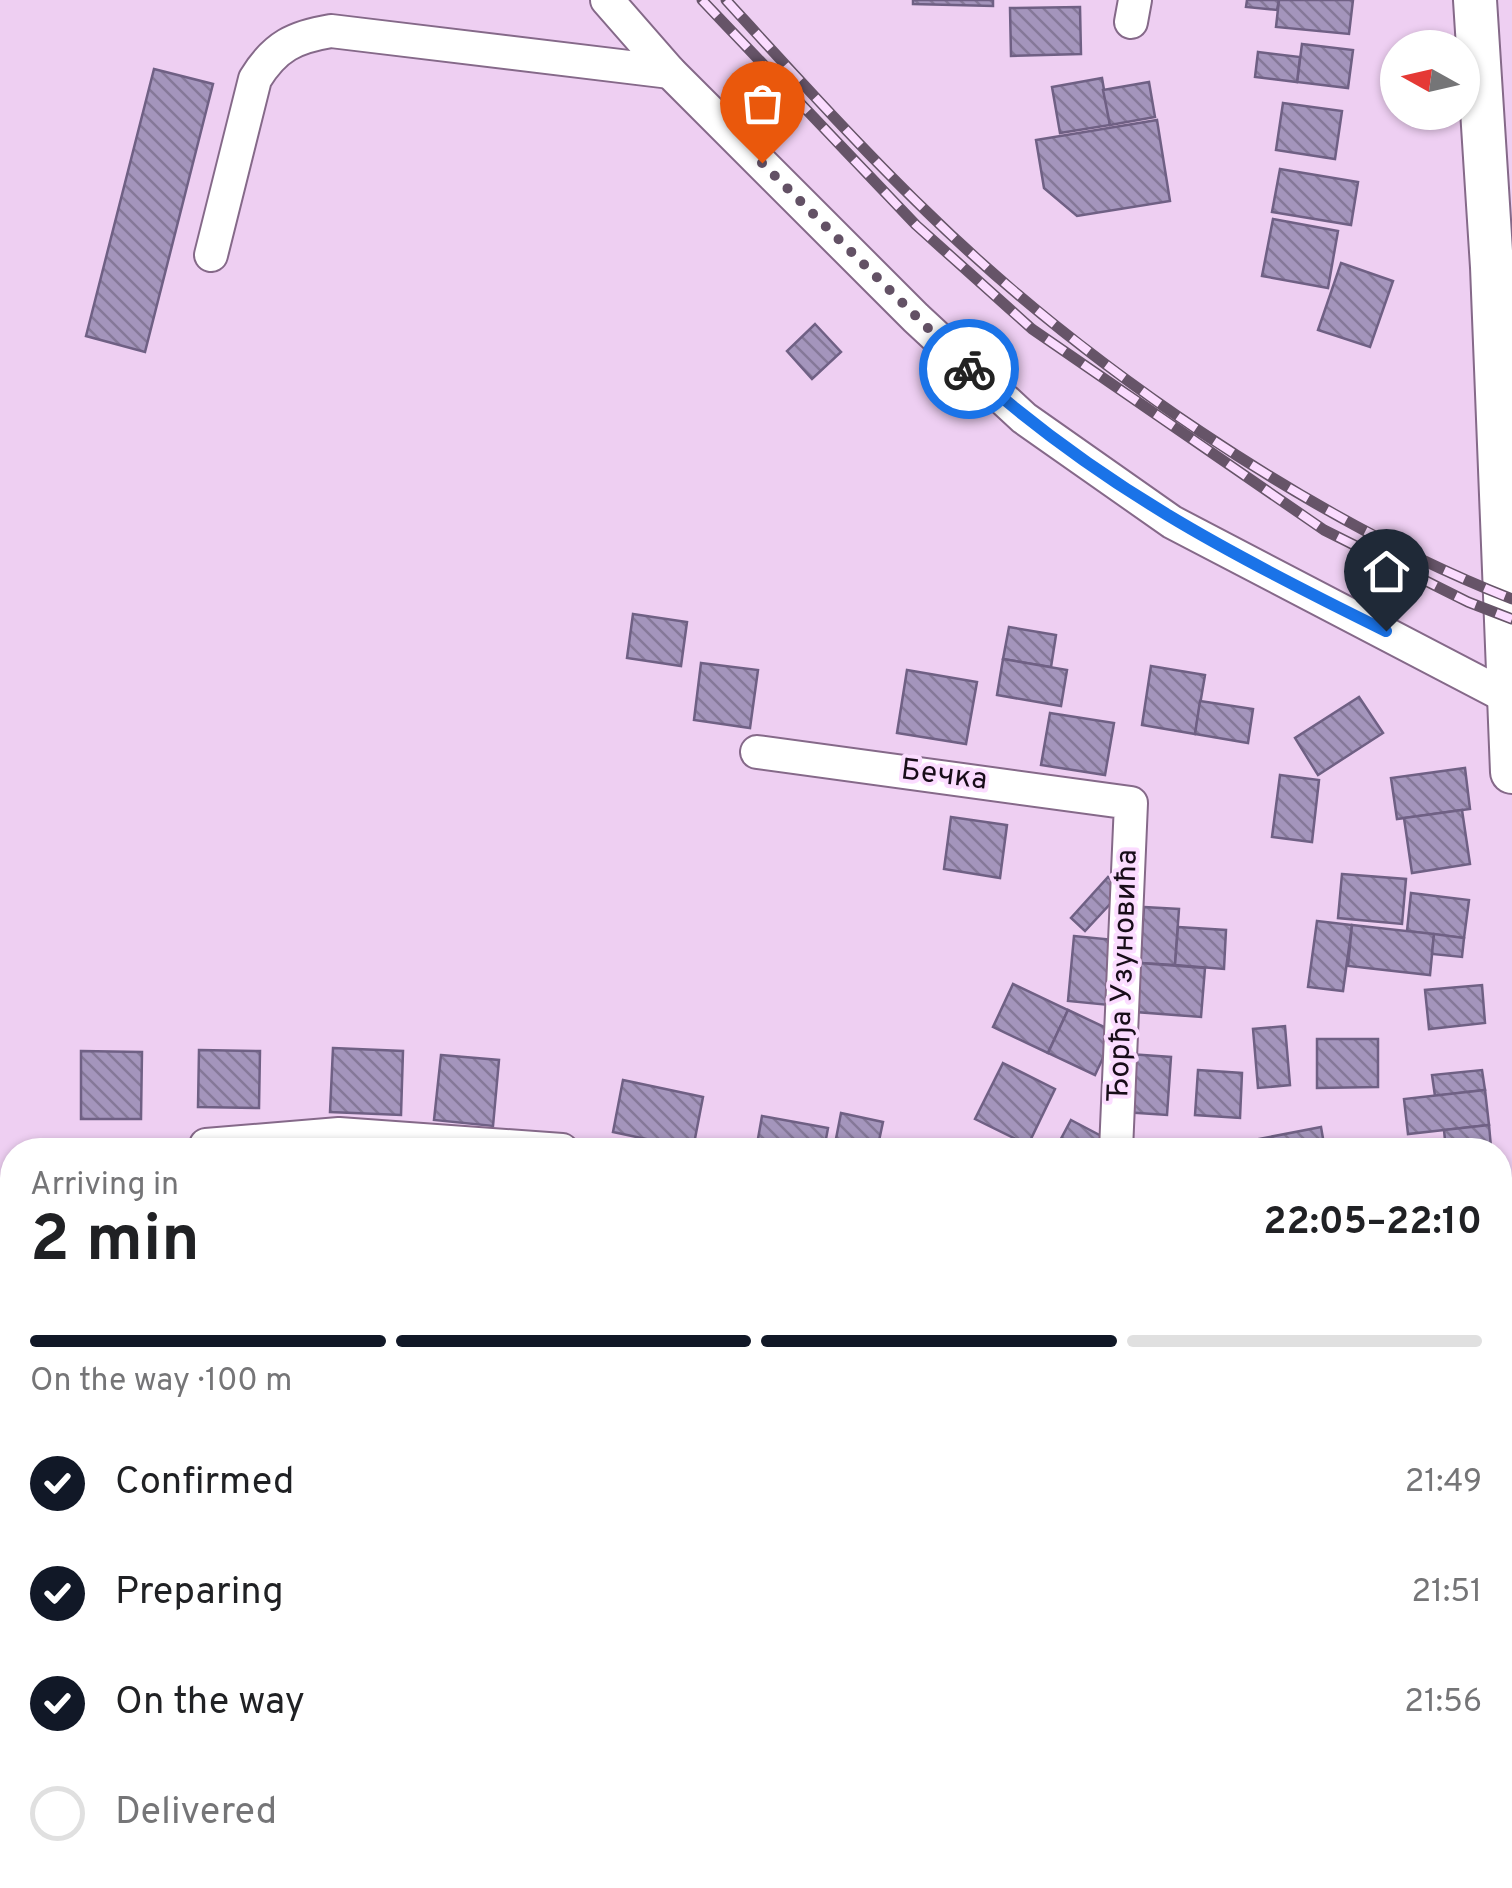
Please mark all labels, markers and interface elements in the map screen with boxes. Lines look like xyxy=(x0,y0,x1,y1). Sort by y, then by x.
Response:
north arrow xyxy=(1380,30,1480,130)
map controls xyxy=(1380,30,1480,130)
pin xyxy=(720,61,805,164)
icon: bag xyxy=(735,76,790,131)
courier xyxy=(919,319,1019,419)
icon: bike xyxy=(942,342,997,397)
pin xyxy=(1344,529,1429,632)
icon: home xyxy=(1359,544,1414,599)
street label: Бечка xyxy=(899,752,989,800)
street label: Ђорђа Узуновића xyxy=(1101,849,1147,1103)
text: Arriving in xyxy=(30,1166,179,1206)
text: 22:05–22:10 xyxy=(1263,1199,1482,1248)
text: 2 min xyxy=(30,1202,200,1284)
text: On the way · 100 m xyxy=(30,1362,292,1402)
icon: check xyxy=(30,1456,85,1511)
text: Confirmed xyxy=(115,1459,294,1508)
text: 21:49 xyxy=(1405,1463,1482,1503)
icon: check xyxy=(30,1566,85,1621)
text: Preparing xyxy=(115,1569,284,1618)
text: 21:51 xyxy=(1411,1573,1482,1613)
icon: check xyxy=(30,1676,85,1731)
text: On the way xyxy=(115,1679,305,1728)
text: 21:56 xyxy=(1404,1683,1482,1723)
text: Delivered xyxy=(115,1789,277,1838)

